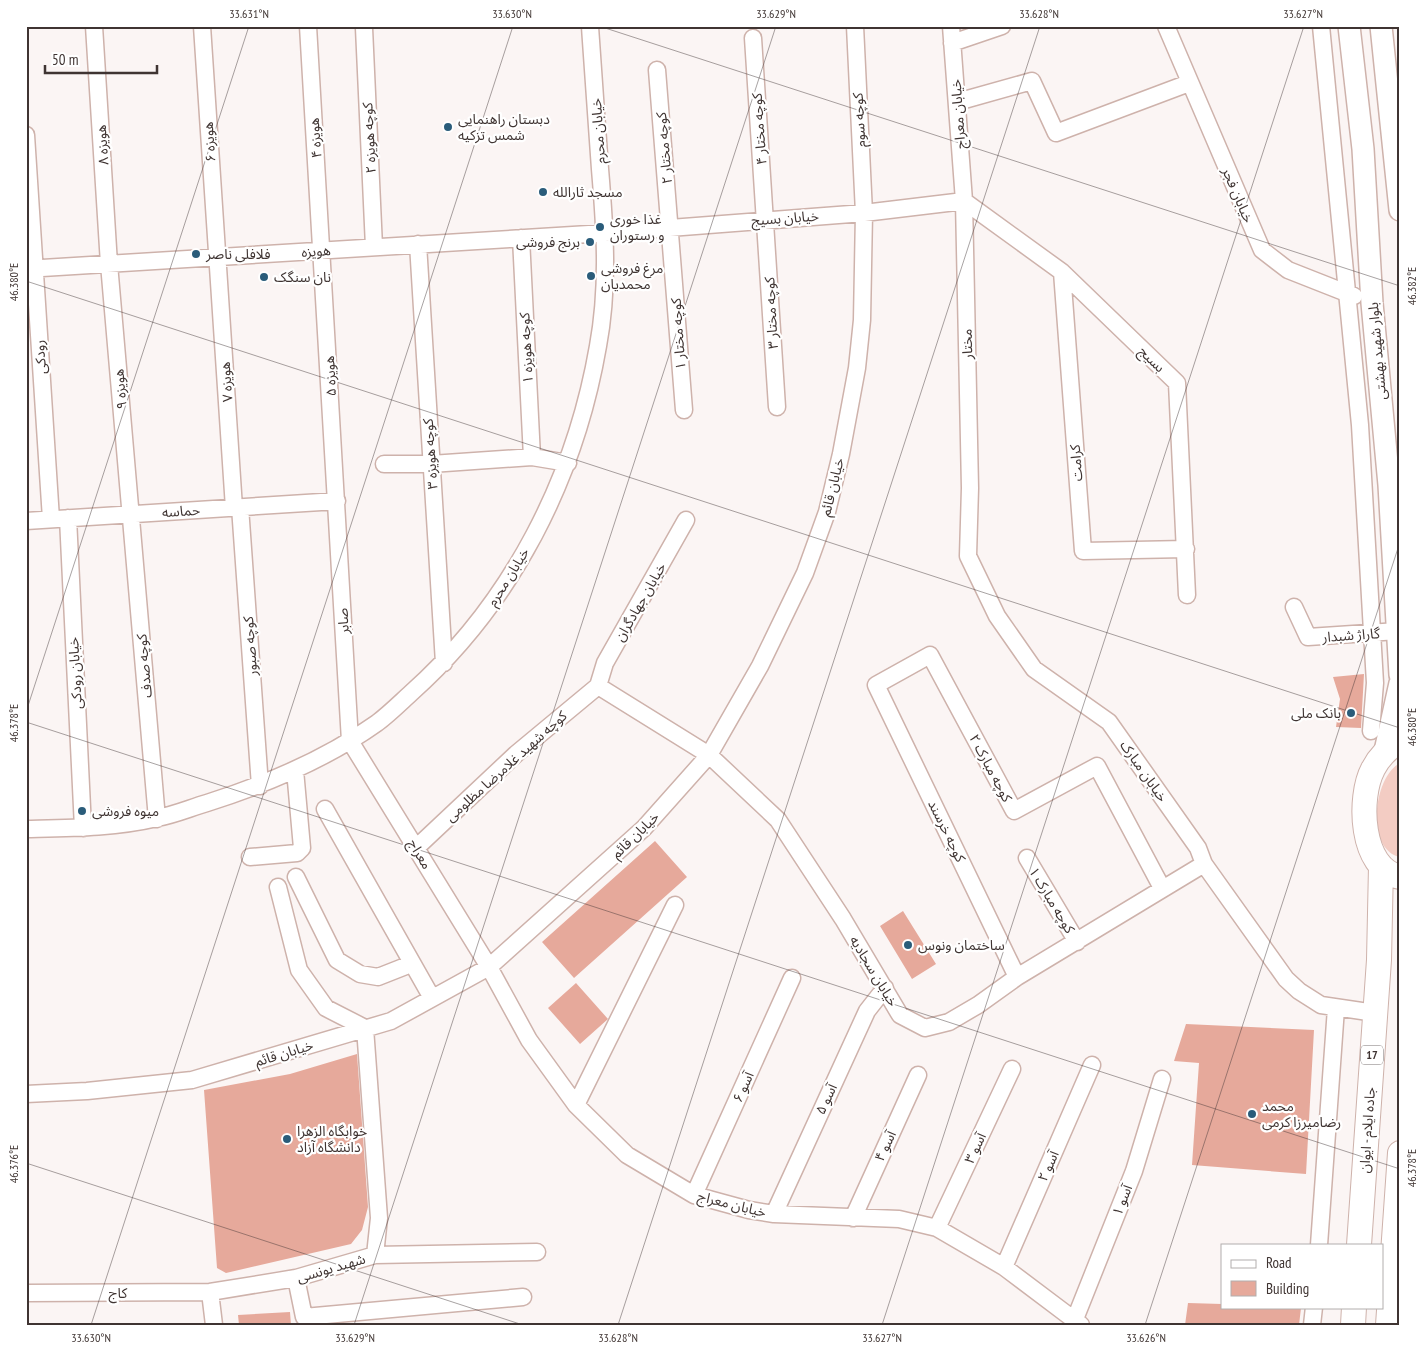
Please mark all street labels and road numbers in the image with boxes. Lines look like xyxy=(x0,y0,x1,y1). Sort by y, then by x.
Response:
street label: خیابان معراج xyxy=(947,78,971,150)
street label: کوچه مختار ۴ xyxy=(747,92,772,166)
street label: کوچه سوم xyxy=(849,92,871,148)
street label: خیابان محرم xyxy=(587,97,611,165)
street label: کوچه هویزه ۲ xyxy=(358,102,381,174)
street label: کوچه مختار ۲ xyxy=(652,111,677,185)
street label: هویزه ۴ xyxy=(305,117,325,159)
street label: هویزه ۶ xyxy=(199,121,219,163)
street label: هویزه ۸ xyxy=(92,124,112,166)
street label: خیابان فجر xyxy=(1218,164,1258,226)
street label: خیابان بسیج xyxy=(750,207,820,231)
street label: هویزه xyxy=(301,241,331,261)
street label: کوچه مختار ۳ xyxy=(760,276,783,349)
street label: کوچه مختار ۱ xyxy=(666,297,691,371)
street label: بلوار شهید بهشتی xyxy=(1364,301,1390,401)
street label: کوچه هویزه ۱ xyxy=(515,312,538,384)
street label: مختار xyxy=(958,328,976,361)
street label: رودکی xyxy=(30,339,50,375)
street label: بسیج xyxy=(1134,342,1169,377)
street label: هویزه ۵ xyxy=(320,355,340,397)
street label: هویزه ۷ xyxy=(216,361,236,403)
street label: هویزه ۹ xyxy=(109,368,131,410)
street label: کوچه هویزه ۳ xyxy=(419,418,442,490)
street label: کرامت xyxy=(1066,444,1086,482)
street label: خیابان قائم xyxy=(816,456,850,519)
street label: حماسه xyxy=(161,501,201,521)
street label: خیابان محرم xyxy=(483,544,535,611)
street label: خیابان جهادگران xyxy=(610,559,670,645)
street label: صابر xyxy=(333,607,353,635)
street label: کوچه صبور xyxy=(239,615,262,677)
street label: گاراژ شبدار xyxy=(1321,624,1381,646)
street label: کوچه صدف xyxy=(132,633,157,699)
street label: خیابان رودکی xyxy=(64,637,86,709)
street label: کوچه شهید غلامرضا مظلومی xyxy=(441,706,571,826)
street label: کوچه مبارک ۲ xyxy=(965,731,1017,806)
street label: خیابان مبارک xyxy=(1116,737,1172,805)
street label: کوچه خرسند xyxy=(923,797,970,866)
street label: خیابان قائم xyxy=(607,808,664,864)
street label: معراج xyxy=(402,836,436,873)
street label: کوچه مبارک ۱ xyxy=(1024,863,1079,937)
street label: خیابان سجادیه xyxy=(846,932,902,1010)
street label: خیابان قائم xyxy=(253,1036,316,1072)
road number: 17 xyxy=(1361,1046,1383,1064)
street label: آسو ۶ xyxy=(728,1068,758,1105)
street label: آسو ۵ xyxy=(811,1080,841,1117)
street label: جاده ایلام - ایوان xyxy=(1355,1086,1381,1174)
street label: آسو ۴ xyxy=(870,1127,900,1164)
street label: آسو ۳ xyxy=(960,1129,990,1166)
street label: آسو ۲ xyxy=(1033,1147,1063,1184)
street label: آسو ۱ xyxy=(1108,1181,1137,1218)
street label: خیابان معراج xyxy=(695,1187,768,1223)
street label: شهید یونسی xyxy=(295,1250,367,1286)
street label: کاج xyxy=(109,1284,128,1304)

